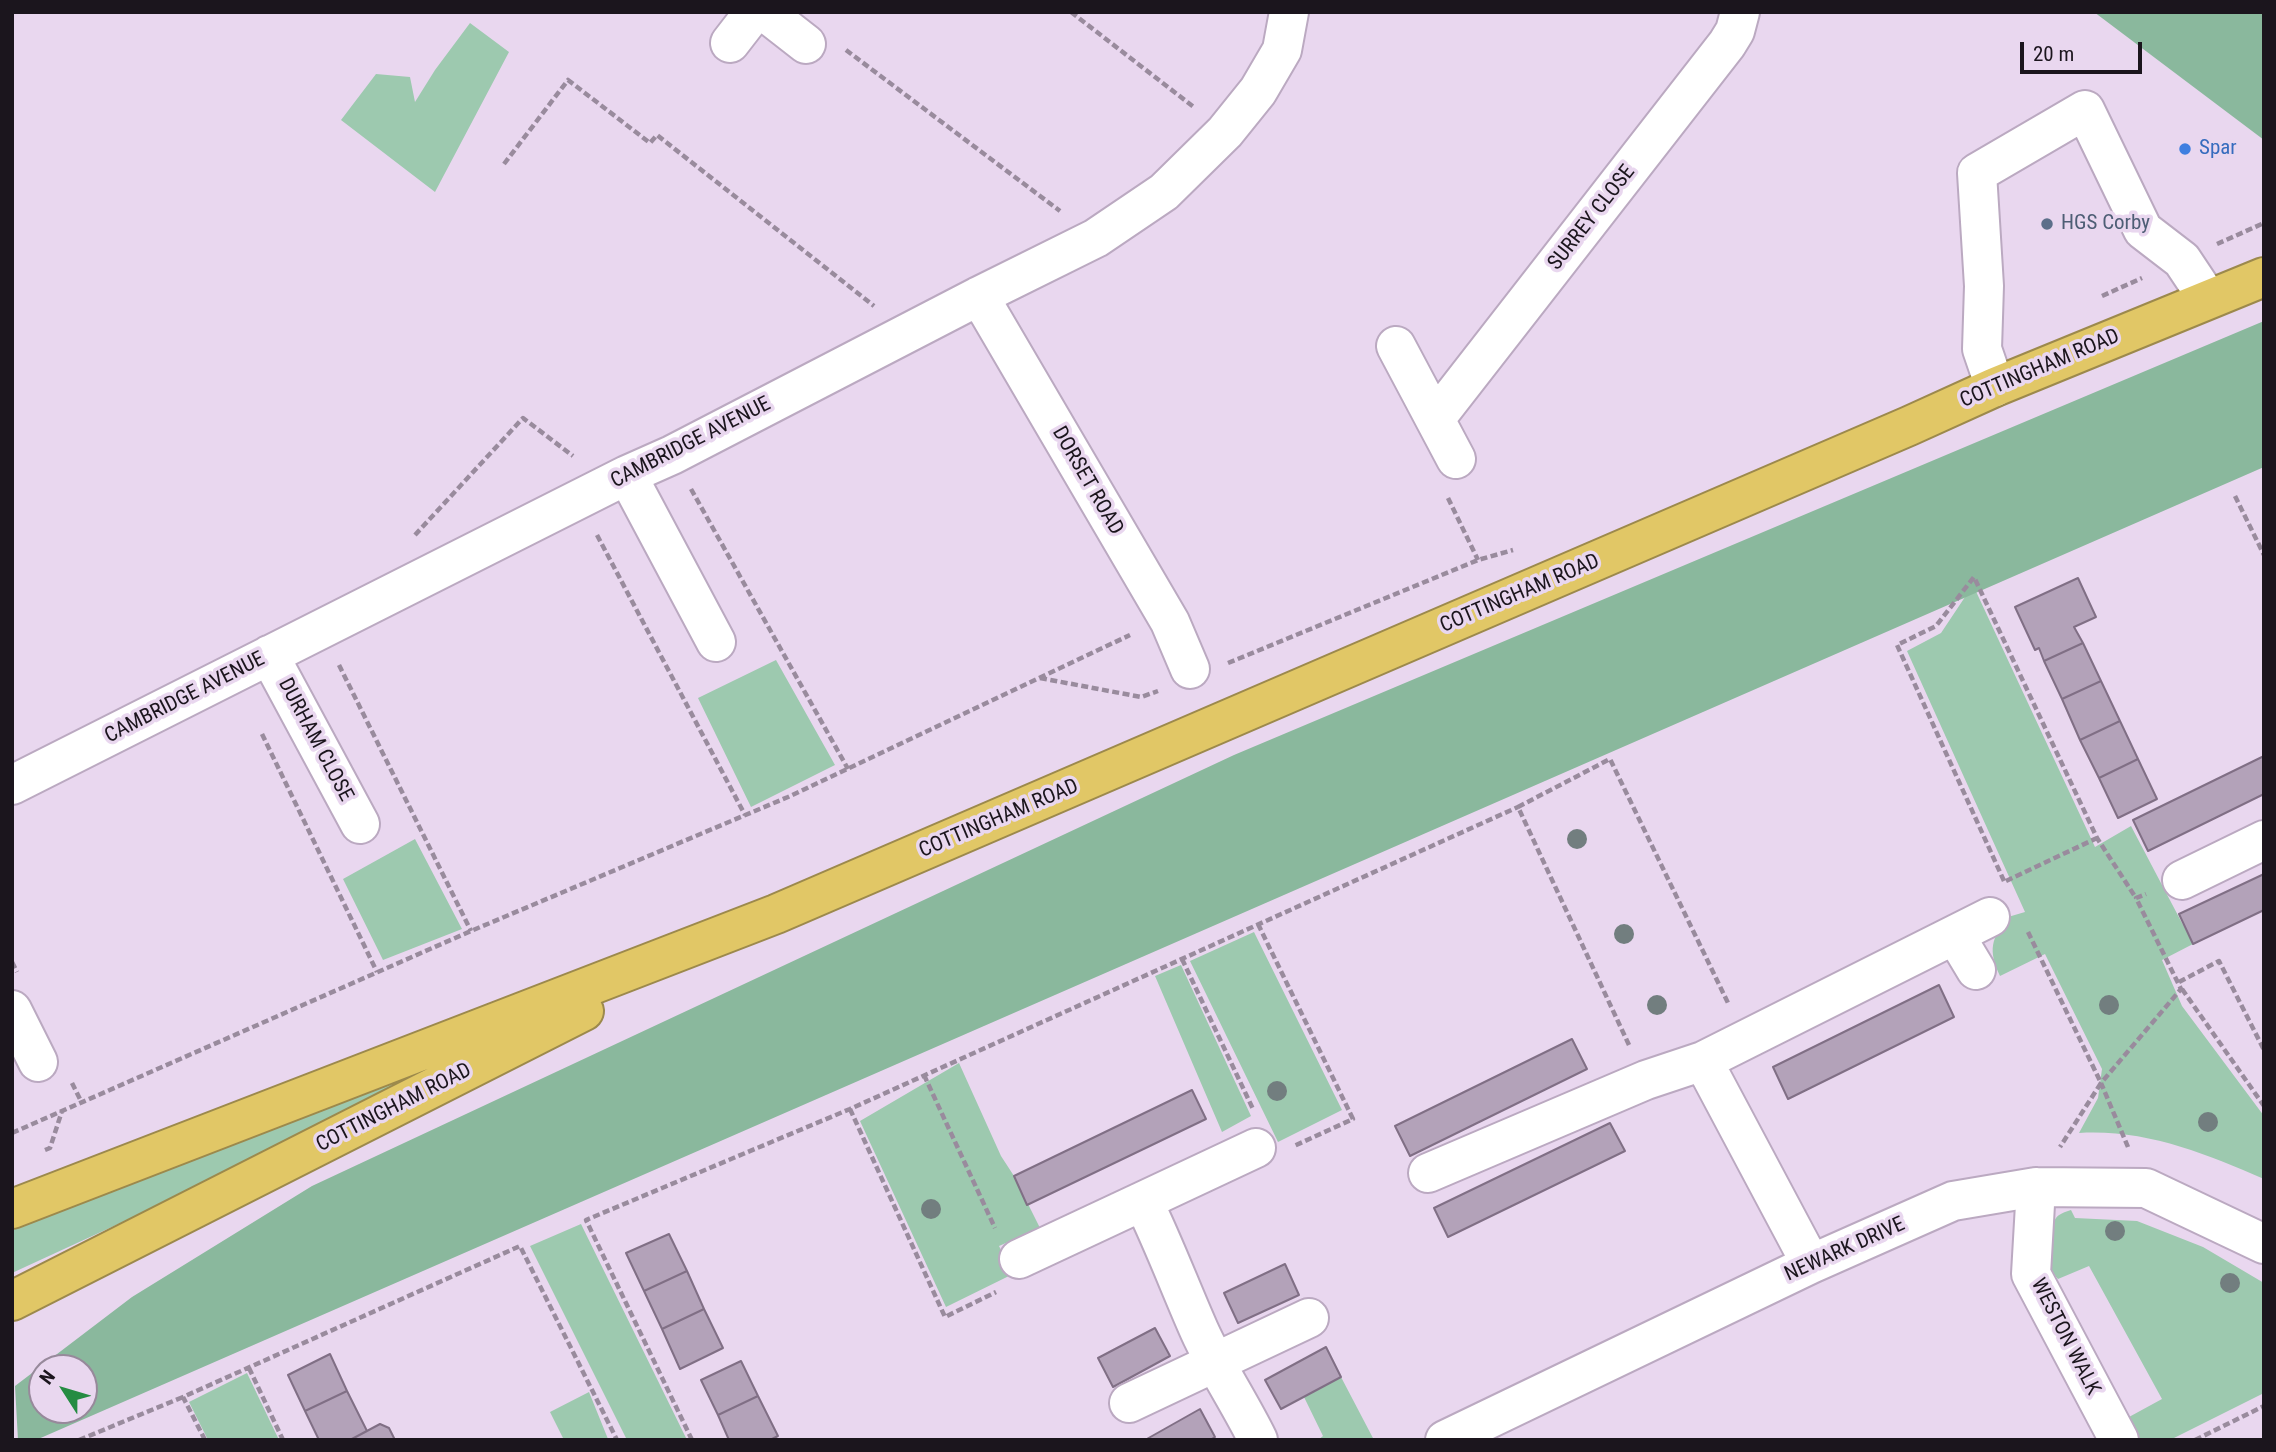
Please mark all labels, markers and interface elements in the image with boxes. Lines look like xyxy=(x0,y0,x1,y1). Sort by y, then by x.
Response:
scale bar xyxy=(2024,28,2146,72)
text: 20 m xyxy=(2033,42,2074,66)
place label: Spar xyxy=(2199,136,2237,162)
marker: Spar xyxy=(2177,141,2193,157)
street label: SURREY CLOSE xyxy=(1543,160,1641,276)
place label: HGS Corby xyxy=(2061,211,2150,237)
marker: HGS Corby xyxy=(2039,216,2055,232)
street label: COTTINGHAM ROAD xyxy=(1957,324,2123,414)
street label: CAMBRIDGE AVENUE xyxy=(607,392,775,494)
street label: DORSET ROAD xyxy=(1046,422,1128,540)
street label: COTTINGHAM ROAD xyxy=(1437,549,1603,639)
street label: CAMBRIDGE AVENUE xyxy=(101,647,269,749)
street label: DURHAM CLOSE xyxy=(272,674,358,806)
street label: COTTINGHAM ROAD xyxy=(916,774,1082,864)
street label: COTTINGHAM ROAD xyxy=(312,1058,476,1158)
street label: NEWARK DRIVE xyxy=(1781,1212,1909,1288)
street label: WESTON WALK xyxy=(2025,1274,2105,1400)
north arrow xyxy=(28,1354,98,1424)
text: N xyxy=(35,1366,60,1389)

